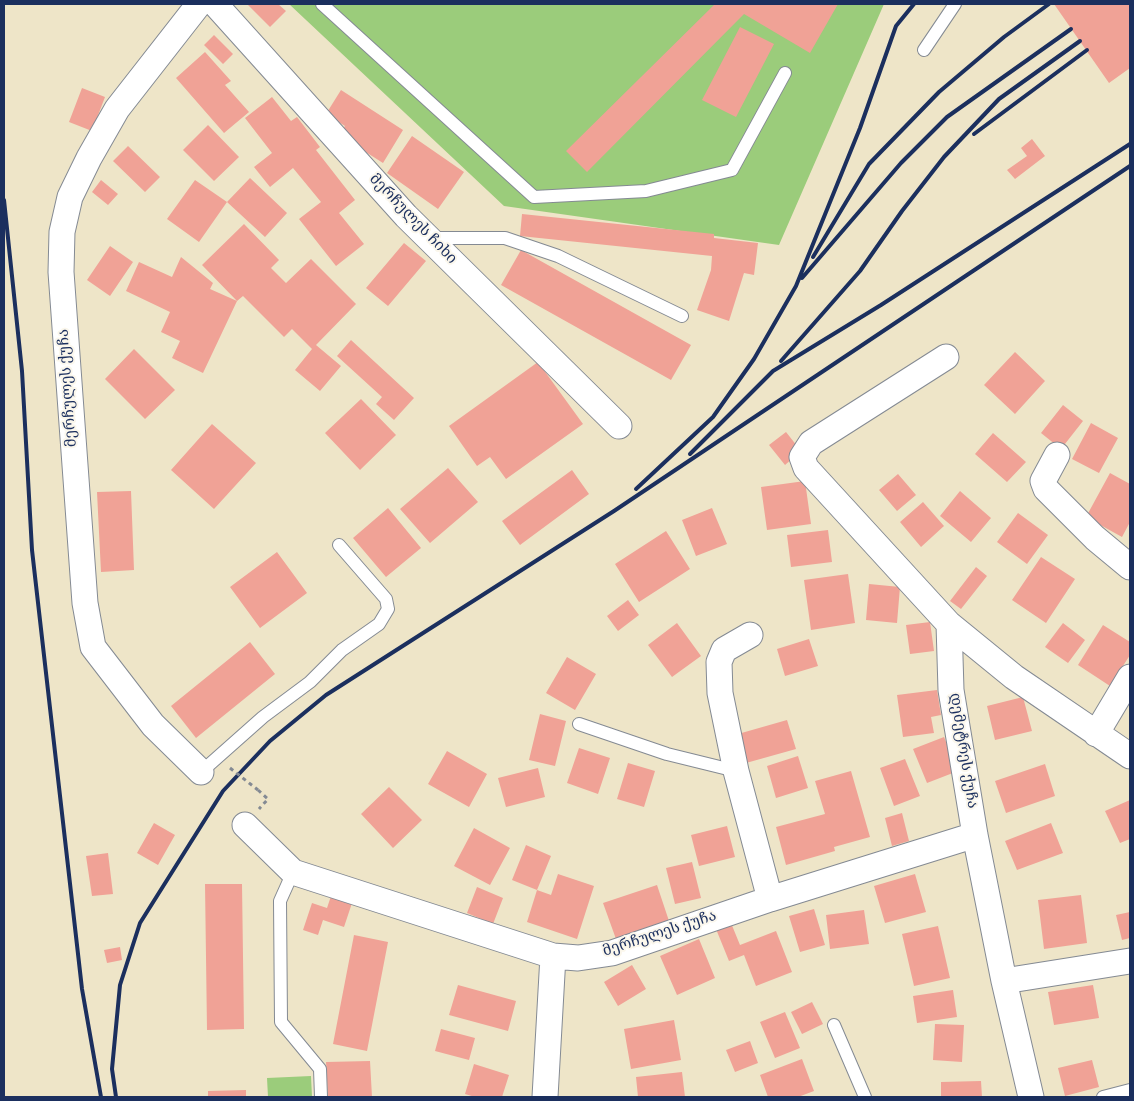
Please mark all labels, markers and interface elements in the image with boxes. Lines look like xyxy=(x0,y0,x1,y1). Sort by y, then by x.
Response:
street label: მერჩულეს ჩიხი xyxy=(364,171,460,269)
street label: მერჩულეს ქუჩა xyxy=(56,328,82,448)
street label: დემეტრეს ქუჩა xyxy=(944,692,980,810)
street label: მერჩულეს ქუჩა xyxy=(601,908,719,962)

